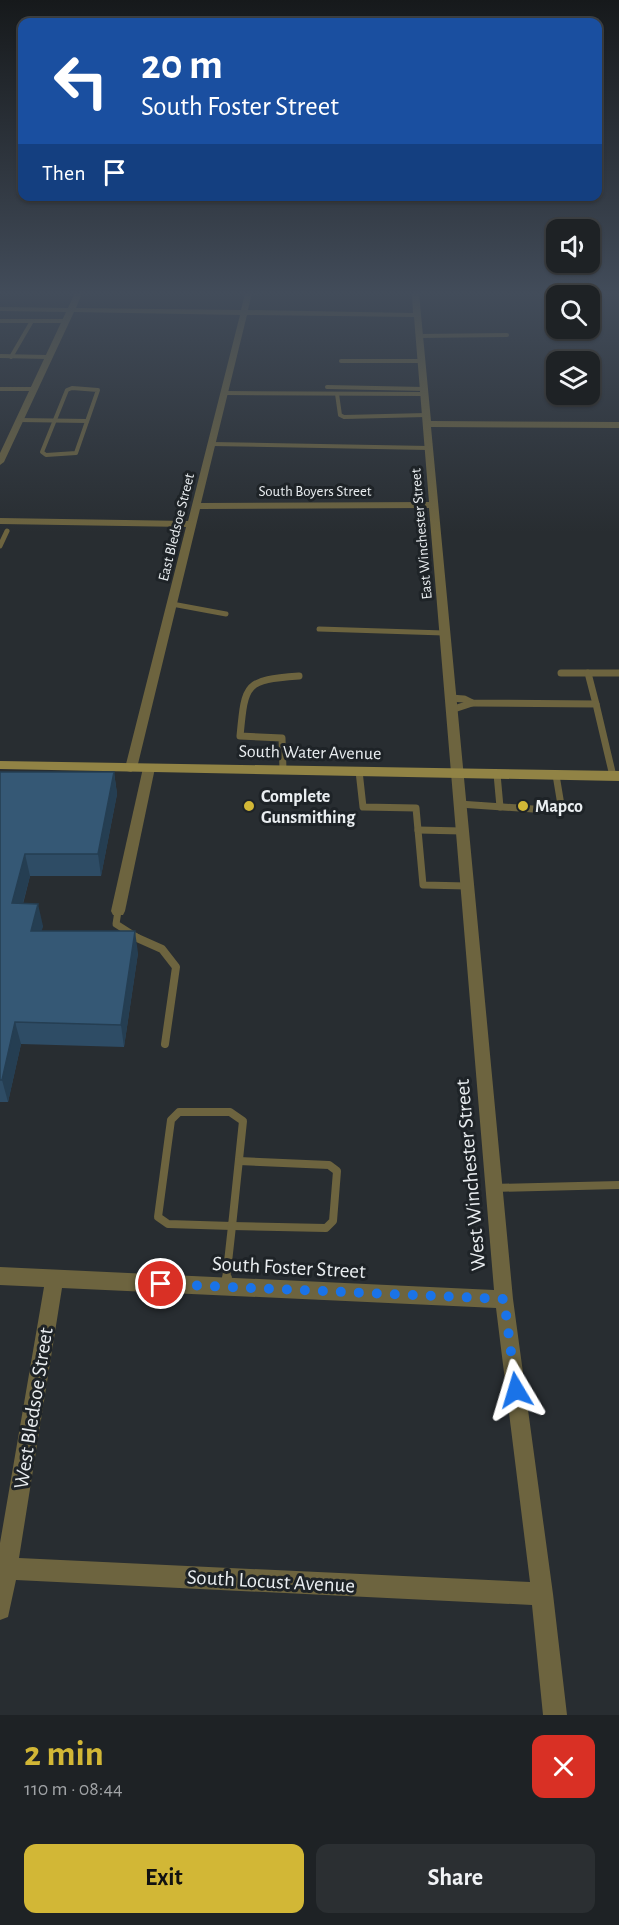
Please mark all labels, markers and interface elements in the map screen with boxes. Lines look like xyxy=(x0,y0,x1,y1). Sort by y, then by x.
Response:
icon: left xyxy=(42,42,120,120)
text: 20 m xyxy=(141,44,223,86)
text: South Foster Street xyxy=(141,93,339,120)
icon: arrive xyxy=(98,156,131,189)
text: Then xyxy=(42,162,86,184)
map controls xyxy=(546,219,600,405)
button: sound xyxy=(546,219,600,273)
button: search xyxy=(546,285,600,339)
button: layers xyxy=(546,351,600,405)
street label: East Winchester Street xyxy=(408,468,435,600)
street label: East Bledsoe Street xyxy=(156,471,197,583)
street label: South Boyers Street xyxy=(258,484,372,499)
street label: South Water Avenue xyxy=(238,743,381,763)
place label: Complete Gunsmithing xyxy=(261,788,356,827)
place label: Mapco xyxy=(535,798,583,816)
marker: Complete Gunsmithing xyxy=(242,799,256,813)
marker: Mapco xyxy=(516,799,530,813)
street label: West Winchester Street xyxy=(452,1078,489,1272)
street label: South Foster Street xyxy=(212,1253,367,1282)
pin xyxy=(135,1258,186,1309)
icon: arrive xyxy=(144,1267,177,1300)
street label: West Bledsoe Street xyxy=(10,1326,57,1490)
position arrow xyxy=(484,1358,548,1422)
street label: South Locust Avenue xyxy=(186,1567,356,1596)
button: close xyxy=(532,1735,595,1798)
text: 2 min xyxy=(24,1736,104,1772)
text: 110 m · 08:44 xyxy=(24,1779,123,1799)
button: Exit xyxy=(24,1844,304,1913)
button: Share xyxy=(316,1844,595,1913)

